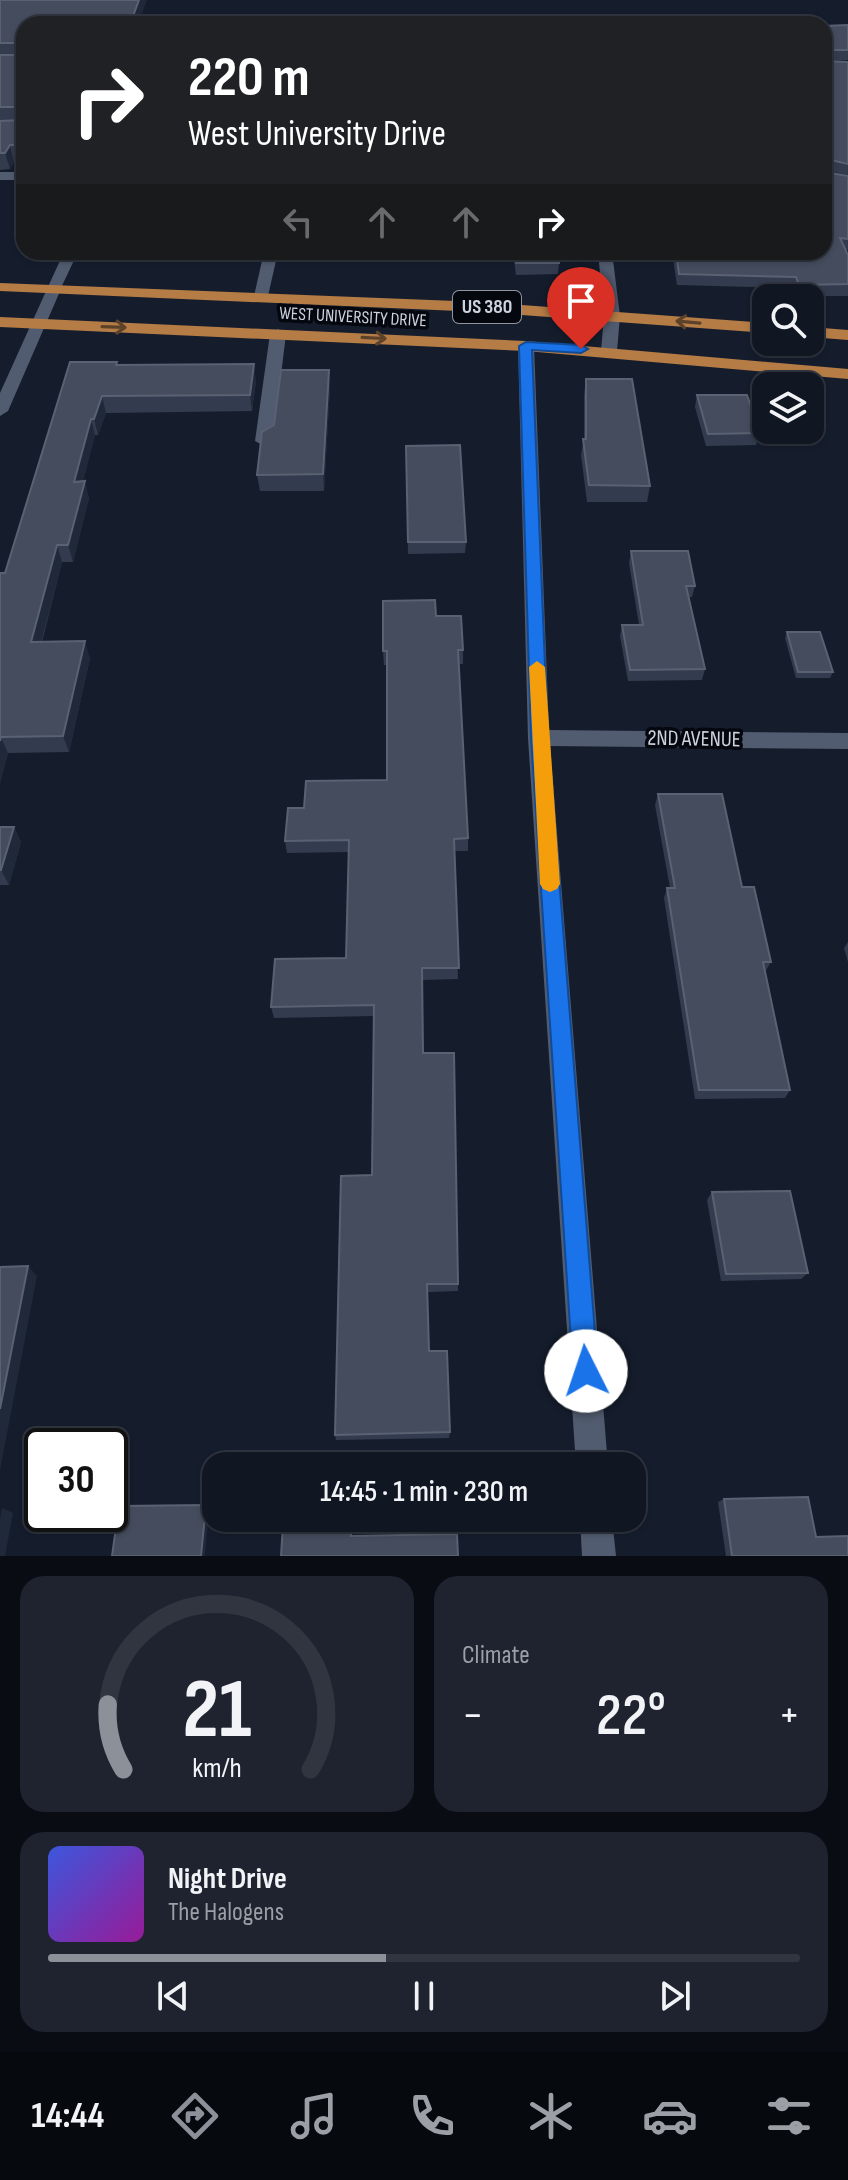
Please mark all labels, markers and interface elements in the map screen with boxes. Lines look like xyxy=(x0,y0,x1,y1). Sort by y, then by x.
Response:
text: 220 m xyxy=(188,45,310,112)
icon: right xyxy=(56,48,160,152)
text: West University Drive xyxy=(188,113,446,156)
icon: left xyxy=(276,200,320,244)
icon: ahead xyxy=(360,200,404,244)
icon: ahead xyxy=(444,200,488,244)
icon: right xyxy=(528,200,572,244)
pin xyxy=(547,267,615,349)
icon: arrive xyxy=(559,279,603,323)
map controls xyxy=(752,284,824,444)
button: search xyxy=(752,284,824,356)
road number: US 380 xyxy=(453,291,521,323)
street label: WEST UNIVERSITY DRIVE xyxy=(279,303,427,331)
one-way arrow xyxy=(675,314,702,329)
one-way arrow xyxy=(100,320,127,335)
one-way arrow xyxy=(360,331,387,346)
button: layers xyxy=(752,372,824,444)
street label: 2ND AVENUE xyxy=(647,725,741,753)
position arrow xyxy=(544,1329,628,1413)
speed limit sign: 30 xyxy=(24,1428,128,1532)
text: 14:45 · 1 min · 230 m xyxy=(320,1474,528,1510)
text: Climate xyxy=(462,1640,530,1671)
text: 21 xyxy=(182,1661,252,1761)
text: 22° xyxy=(596,1680,666,1752)
text: − xyxy=(462,1689,484,1742)
text: + xyxy=(778,1689,800,1742)
text: km/h xyxy=(192,1751,242,1786)
text: Night Drive xyxy=(168,1861,287,1897)
text: The Halogens xyxy=(168,1897,284,1928)
icon: previous xyxy=(151,1974,195,2018)
icon: pause xyxy=(402,1974,446,2018)
icon: next xyxy=(653,1974,697,2018)
icon: directions xyxy=(167,2088,223,2144)
icon: music xyxy=(286,2088,342,2144)
icon: phone xyxy=(404,2088,460,2144)
icon: climate xyxy=(523,2088,579,2144)
icon: car xyxy=(642,2088,698,2144)
icon: filters xyxy=(761,2088,817,2144)
text: 14:44 xyxy=(31,2095,104,2138)

